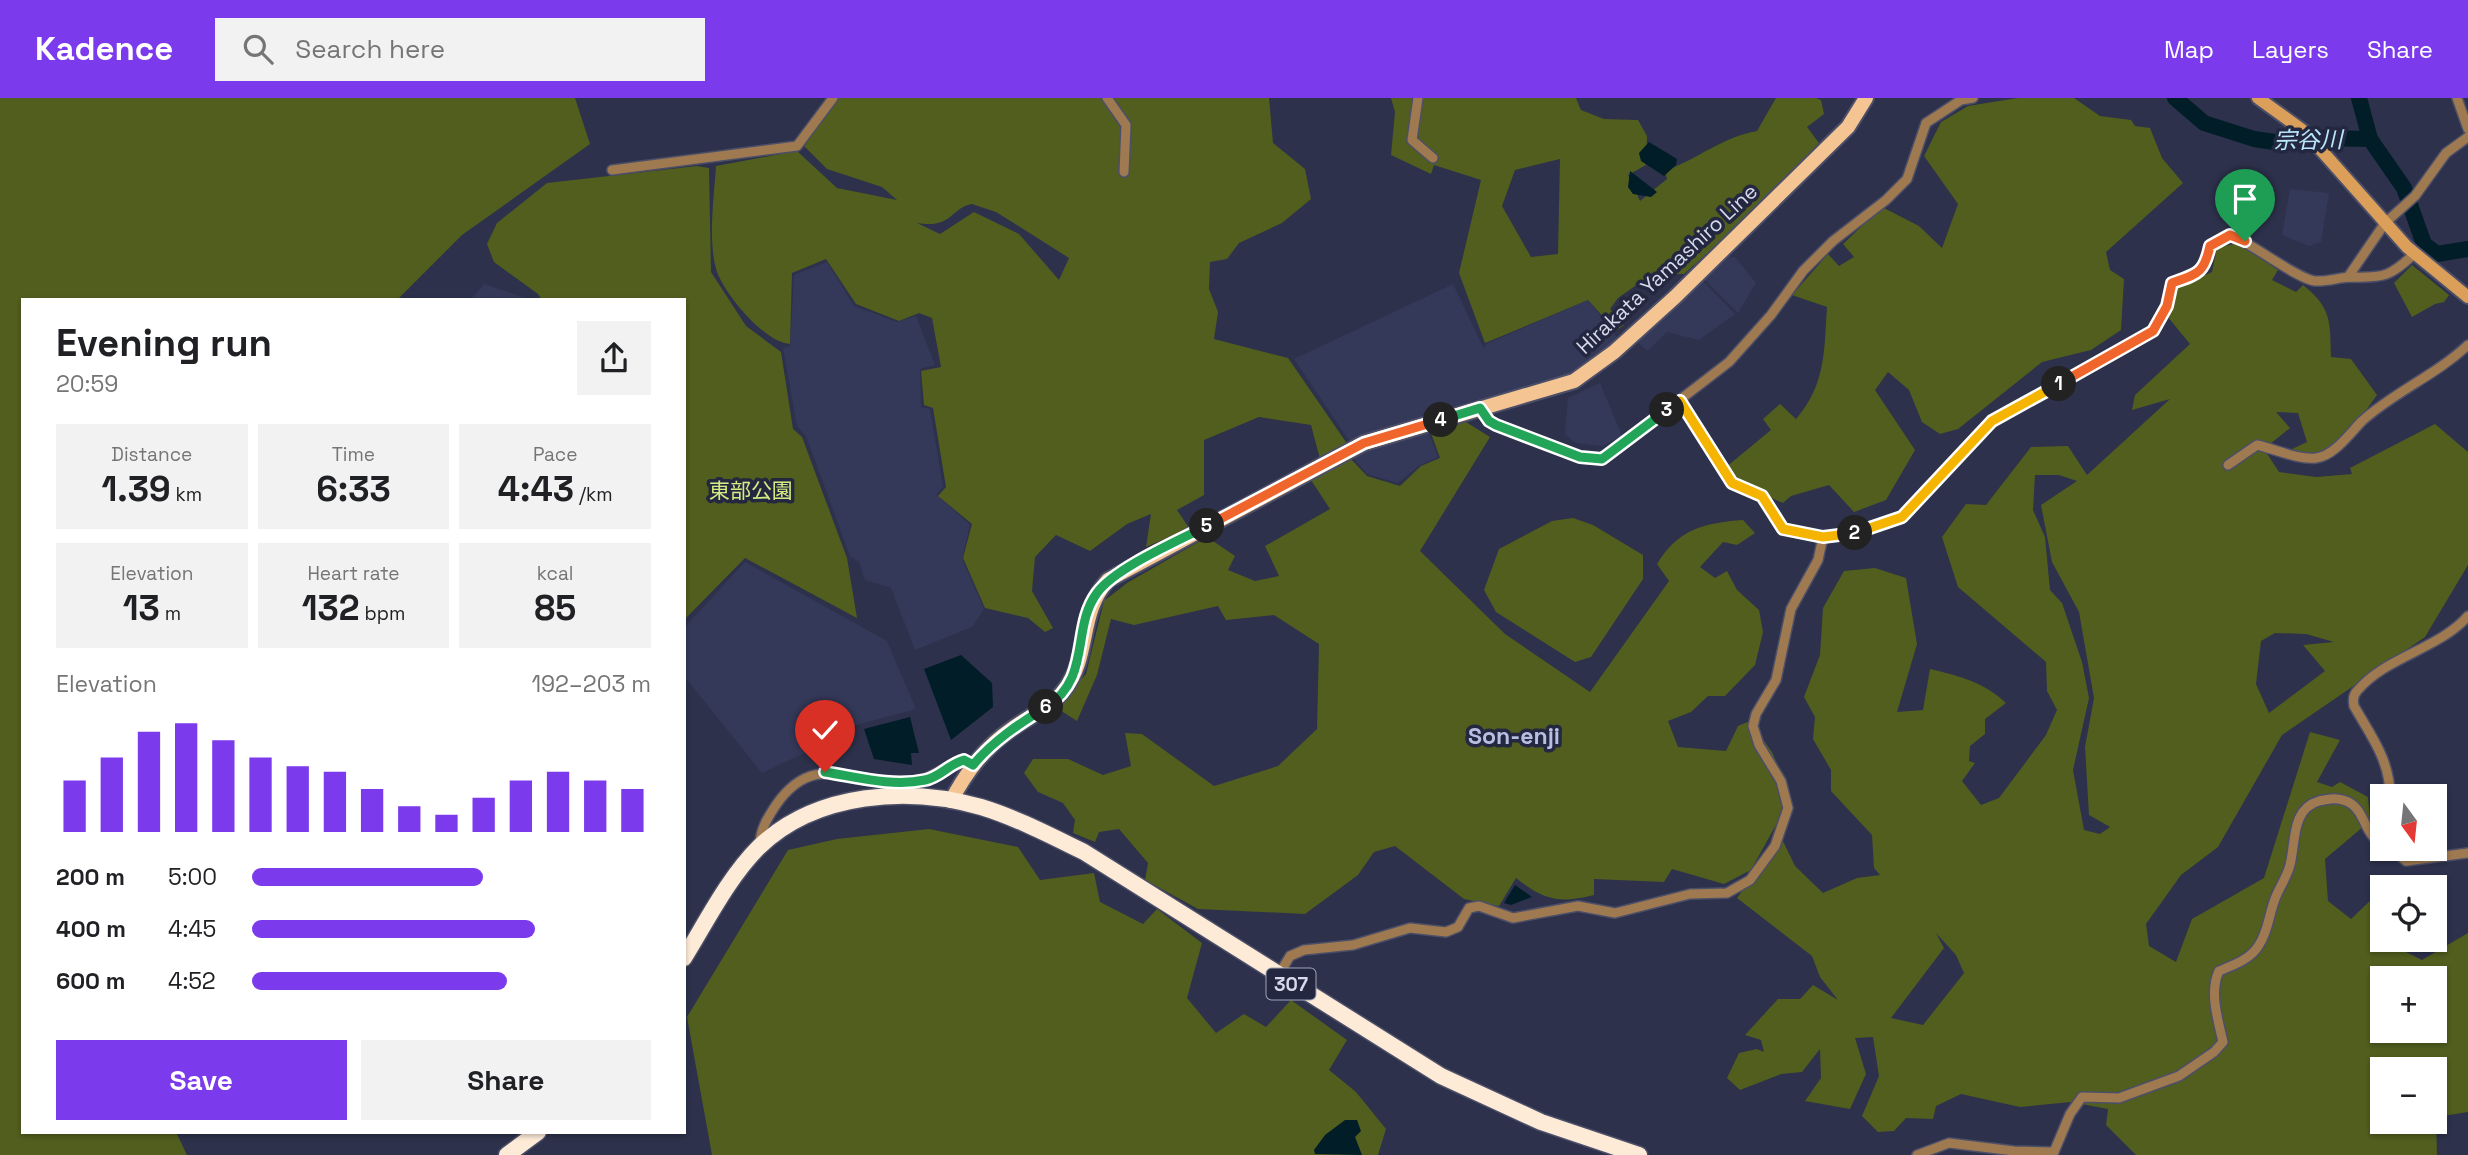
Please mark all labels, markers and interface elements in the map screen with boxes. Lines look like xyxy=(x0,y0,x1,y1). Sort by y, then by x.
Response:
search box xyxy=(215,18,705,81)
text: Kadence xyxy=(35,28,173,70)
icon: search xyxy=(239,30,277,68)
text: Search here xyxy=(295,32,445,66)
text: Map xyxy=(2164,34,2214,65)
text: Layers xyxy=(2252,34,2329,65)
text: Share xyxy=(2367,34,2433,65)
water label: 宗谷川 xyxy=(2273,124,2346,156)
pin xyxy=(2215,169,2275,241)
street label: Hirakata Yamashiro Line xyxy=(1570,178,1763,360)
icon: arrive xyxy=(2226,180,2264,218)
text: Evening run xyxy=(56,319,272,367)
button: share xyxy=(577,321,651,395)
pin: 1 xyxy=(2042,366,2076,402)
text: 20:59 xyxy=(56,369,118,399)
text: 1 xyxy=(2054,371,2063,396)
pin: 3 xyxy=(1650,392,1684,428)
text: 3 xyxy=(1661,397,1672,422)
pin: 4 xyxy=(1424,402,1458,438)
text: 4 xyxy=(1434,407,1447,432)
text: Distance xyxy=(111,442,192,467)
text: Time xyxy=(332,442,375,467)
text: Pace xyxy=(533,442,577,467)
text: 1.39 xyxy=(102,467,171,511)
text: 6:33 xyxy=(316,467,391,511)
text: 4:43 xyxy=(498,467,574,511)
park label: 東部公園 xyxy=(709,477,793,504)
text: km xyxy=(171,482,202,507)
text: /km xyxy=(574,482,613,507)
pin: 5 xyxy=(1190,508,1224,544)
text: 5 xyxy=(1201,513,1212,538)
pin: 2 xyxy=(1838,516,1872,550)
text: 2 xyxy=(1849,520,1860,545)
text: Elevation xyxy=(110,561,193,586)
text: Heart rate xyxy=(307,561,400,586)
text: kcal xyxy=(537,561,574,586)
text: 13 xyxy=(123,586,160,630)
text: 132 xyxy=(302,586,360,630)
text: 85 xyxy=(534,586,576,630)
text: m xyxy=(160,601,181,626)
text: bpm xyxy=(360,601,405,626)
text: Elevation xyxy=(56,669,157,699)
text: 192–203 m xyxy=(531,669,651,699)
pin: 6 xyxy=(1028,690,1064,724)
text: 6 xyxy=(1040,694,1051,719)
pin xyxy=(795,700,855,772)
icon: check xyxy=(806,711,844,749)
district label: Son-enji xyxy=(1468,721,1560,751)
north arrow xyxy=(2370,784,2446,861)
map controls xyxy=(2370,784,2447,1134)
text: 200 m xyxy=(56,862,125,892)
text: 5:00 xyxy=(168,862,217,892)
button: locate xyxy=(2370,875,2447,952)
text: 400 m xyxy=(56,914,126,944)
text: 4:45 xyxy=(168,914,216,944)
text: 600 m xyxy=(56,966,126,996)
text: 4:52 xyxy=(168,966,216,996)
button: + xyxy=(2370,966,2447,1043)
road number: 307 xyxy=(1266,968,1316,1000)
button: Save xyxy=(56,1040,347,1120)
button: Share xyxy=(361,1040,651,1120)
button: − xyxy=(2370,1057,2447,1134)

